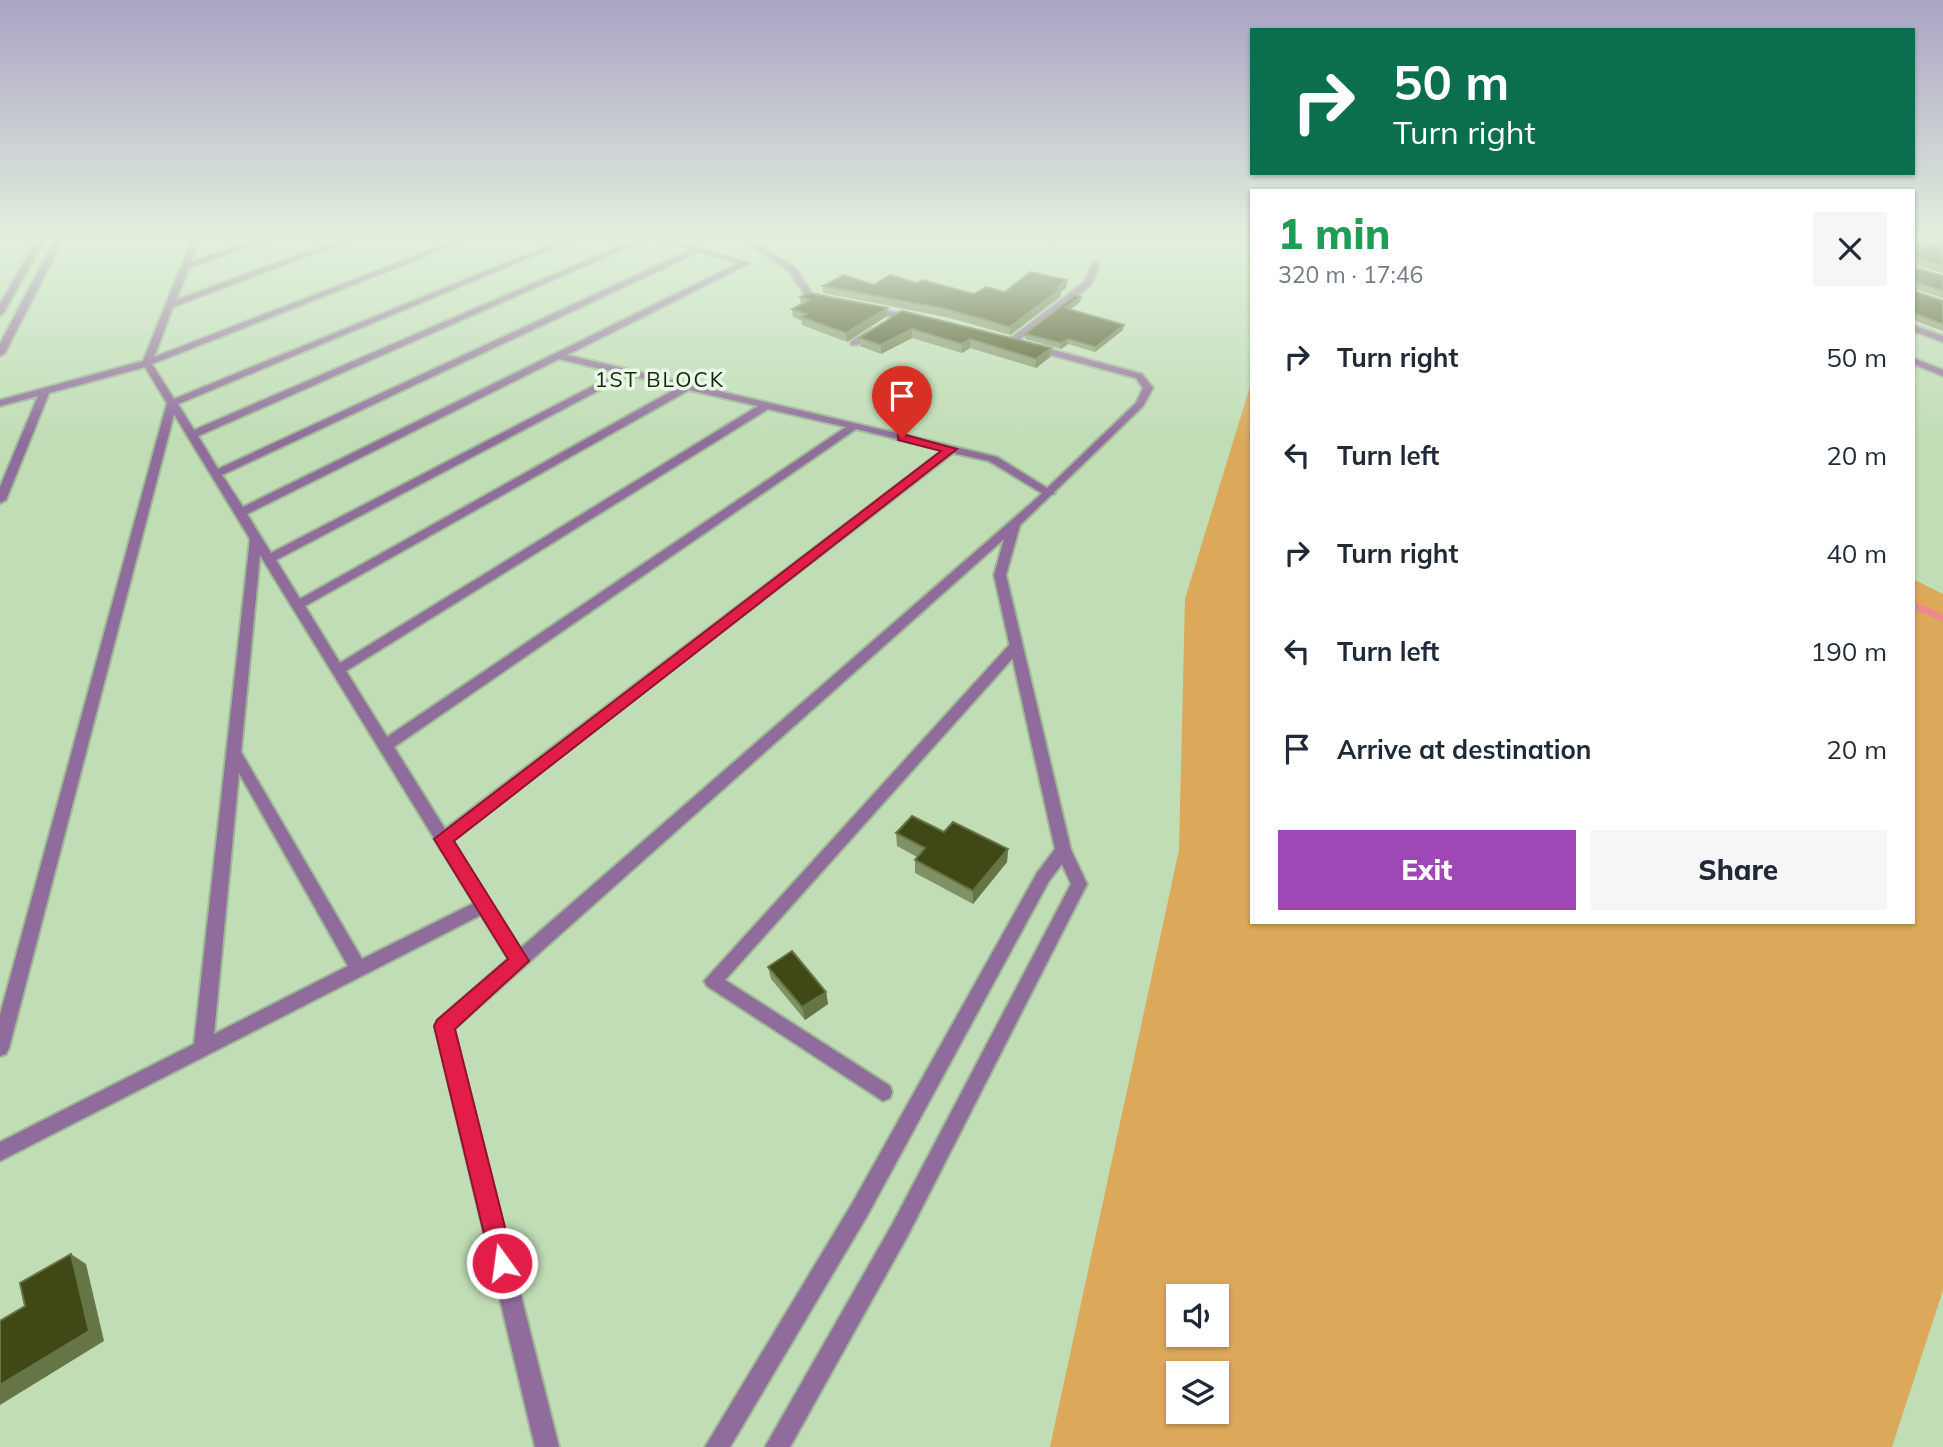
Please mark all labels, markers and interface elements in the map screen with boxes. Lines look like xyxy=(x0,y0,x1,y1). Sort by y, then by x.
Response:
text: 50 m xyxy=(1393,51,1509,112)
icon: right xyxy=(1278,56,1369,147)
text: Turn right xyxy=(1393,112,1536,152)
text: 1 min xyxy=(1278,207,1391,260)
button: close xyxy=(1813,212,1887,286)
text: 320 m · 17:46 xyxy=(1278,260,1423,289)
icon: right xyxy=(1278,338,1316,376)
text: Turn right xyxy=(1337,341,1458,374)
text: 50 m xyxy=(1826,341,1887,374)
district label: 1ST BLOCK xyxy=(595,366,725,392)
pin xyxy=(872,366,932,438)
icon: arrive xyxy=(883,377,921,415)
icon: left xyxy=(1278,436,1316,474)
text: Turn left xyxy=(1337,439,1439,472)
text: 20 m xyxy=(1826,439,1887,472)
icon: right xyxy=(1278,534,1316,572)
text: Turn right xyxy=(1337,537,1458,570)
text: 40 m xyxy=(1826,537,1887,570)
icon: left xyxy=(1278,632,1316,670)
text: Turn left xyxy=(1337,635,1439,668)
text: 190 m xyxy=(1811,635,1887,668)
icon: arrive xyxy=(1278,730,1316,768)
text: Arrive at destination xyxy=(1337,733,1592,766)
text: 20 m xyxy=(1826,733,1887,766)
button: Exit xyxy=(1278,830,1576,910)
button: Share xyxy=(1590,830,1887,910)
position arrow xyxy=(465,1226,539,1300)
map controls xyxy=(1166,1284,1229,1424)
button: sound xyxy=(1166,1284,1229,1347)
button: layers xyxy=(1166,1361,1229,1424)

